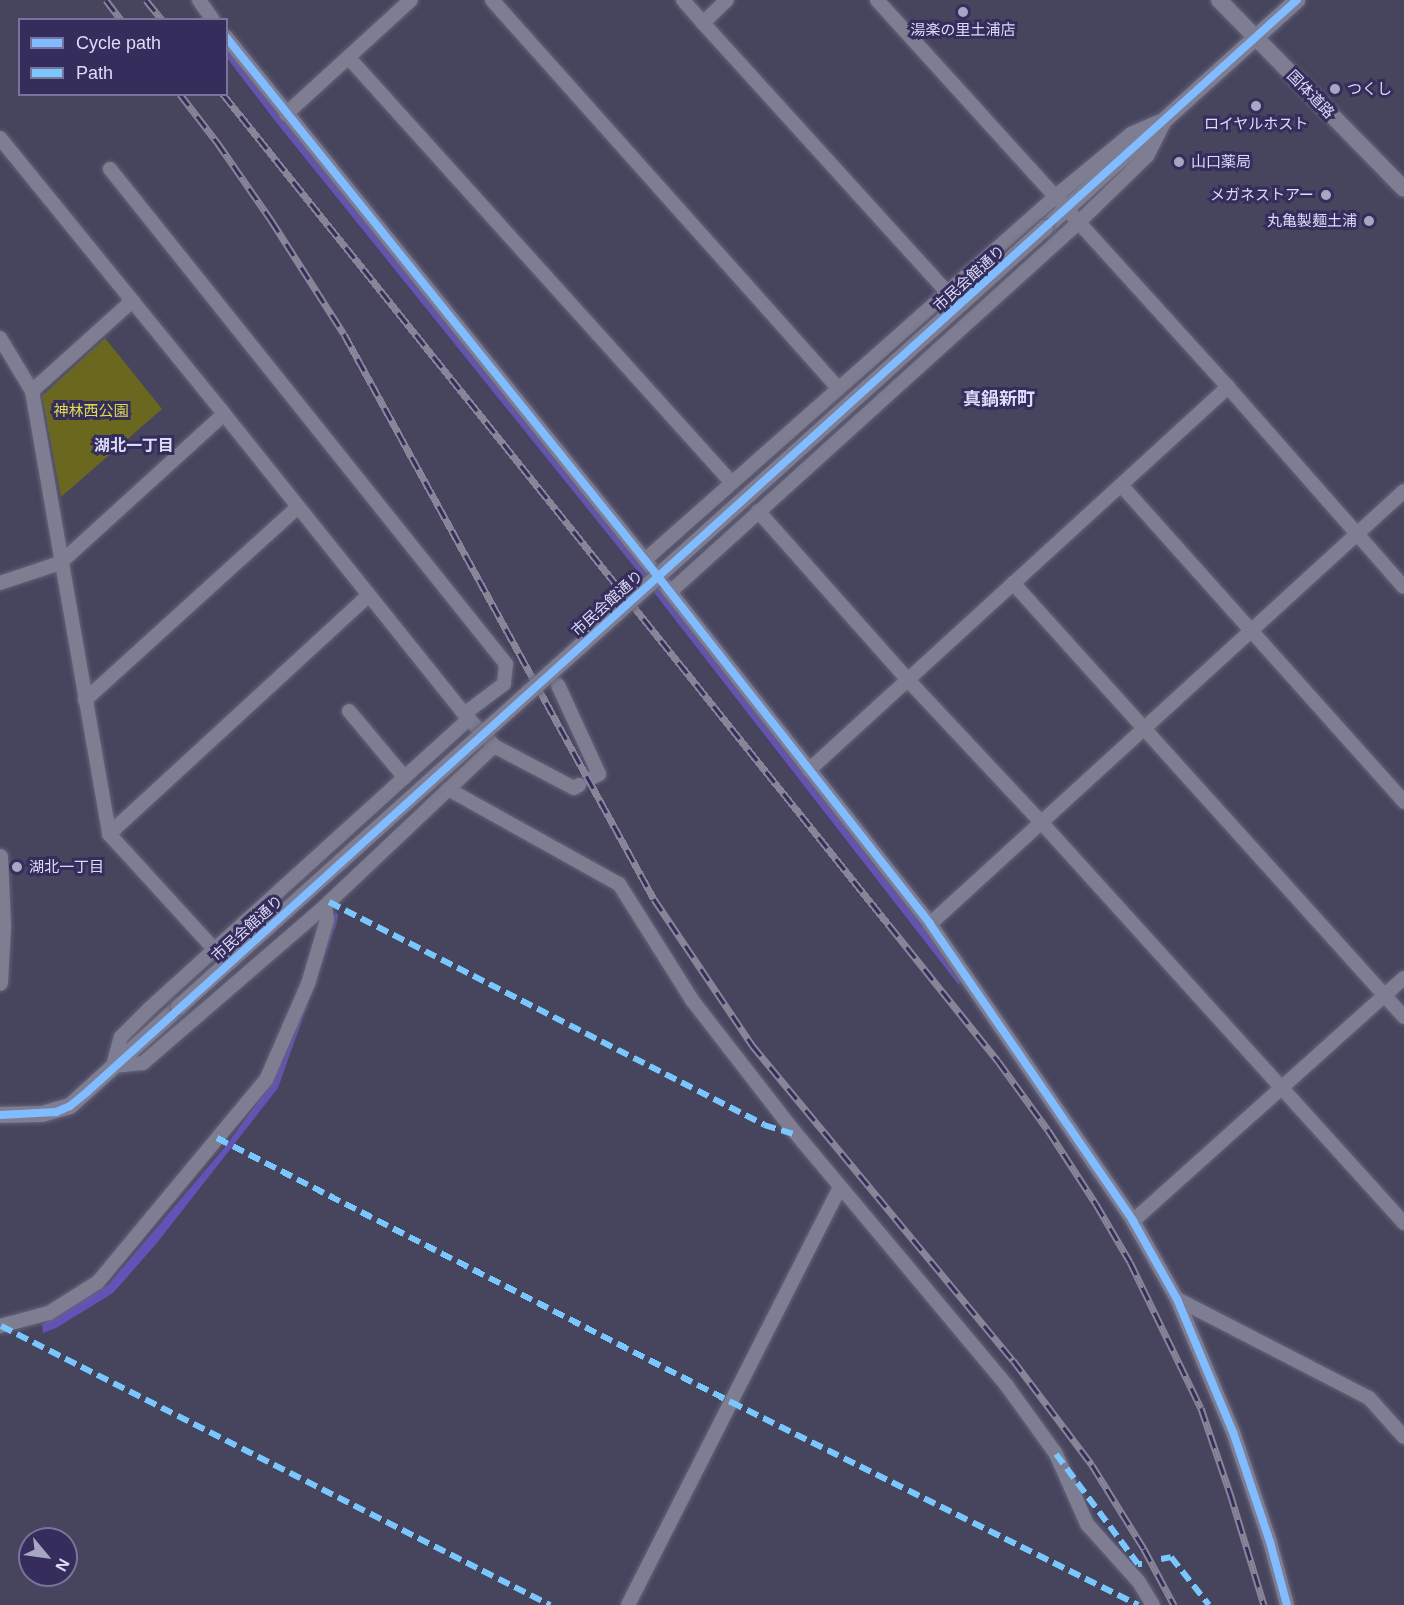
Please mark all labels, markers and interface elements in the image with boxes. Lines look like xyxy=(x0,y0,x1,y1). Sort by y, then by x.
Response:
marker: 湯楽の里土浦店 xyxy=(956,5,970,19)
legend xyxy=(18,18,228,96)
place label: 湯楽の里土浦店 xyxy=(911,21,1015,39)
text: Cycle path xyxy=(76,33,161,53)
text: Path xyxy=(76,63,113,83)
street label: 国体道路 xyxy=(1284,66,1338,122)
place label: つくし xyxy=(1347,80,1392,98)
marker: つくし xyxy=(1328,82,1342,96)
marker: ロイヤルホスト xyxy=(1249,99,1263,113)
place label: ロイヤルホスト xyxy=(1204,115,1308,133)
place label: 山口薬局 xyxy=(1191,153,1251,171)
marker: 山口薬局 xyxy=(1172,155,1186,169)
place label: メガネストアー xyxy=(1210,186,1314,204)
marker: メガネストアー xyxy=(1319,188,1333,202)
place label: 丸亀製麺土浦 xyxy=(1267,212,1357,230)
marker: 丸亀製麺土浦 xyxy=(1362,214,1376,228)
street label: 市民会館通り xyxy=(930,241,1008,315)
district label: 真鍋新町 xyxy=(963,388,1035,410)
park label: 神林西公園 xyxy=(54,402,128,420)
district label: 湖北一丁目 xyxy=(94,436,174,456)
street label: 市民会館通り xyxy=(568,566,646,640)
place label: 湖北一丁目 xyxy=(29,858,104,876)
marker: 湖北一丁目 xyxy=(10,860,24,874)
street label: 市民会館通り xyxy=(208,891,286,965)
north arrow xyxy=(18,1527,78,1587)
text: N xyxy=(52,1556,73,1574)

